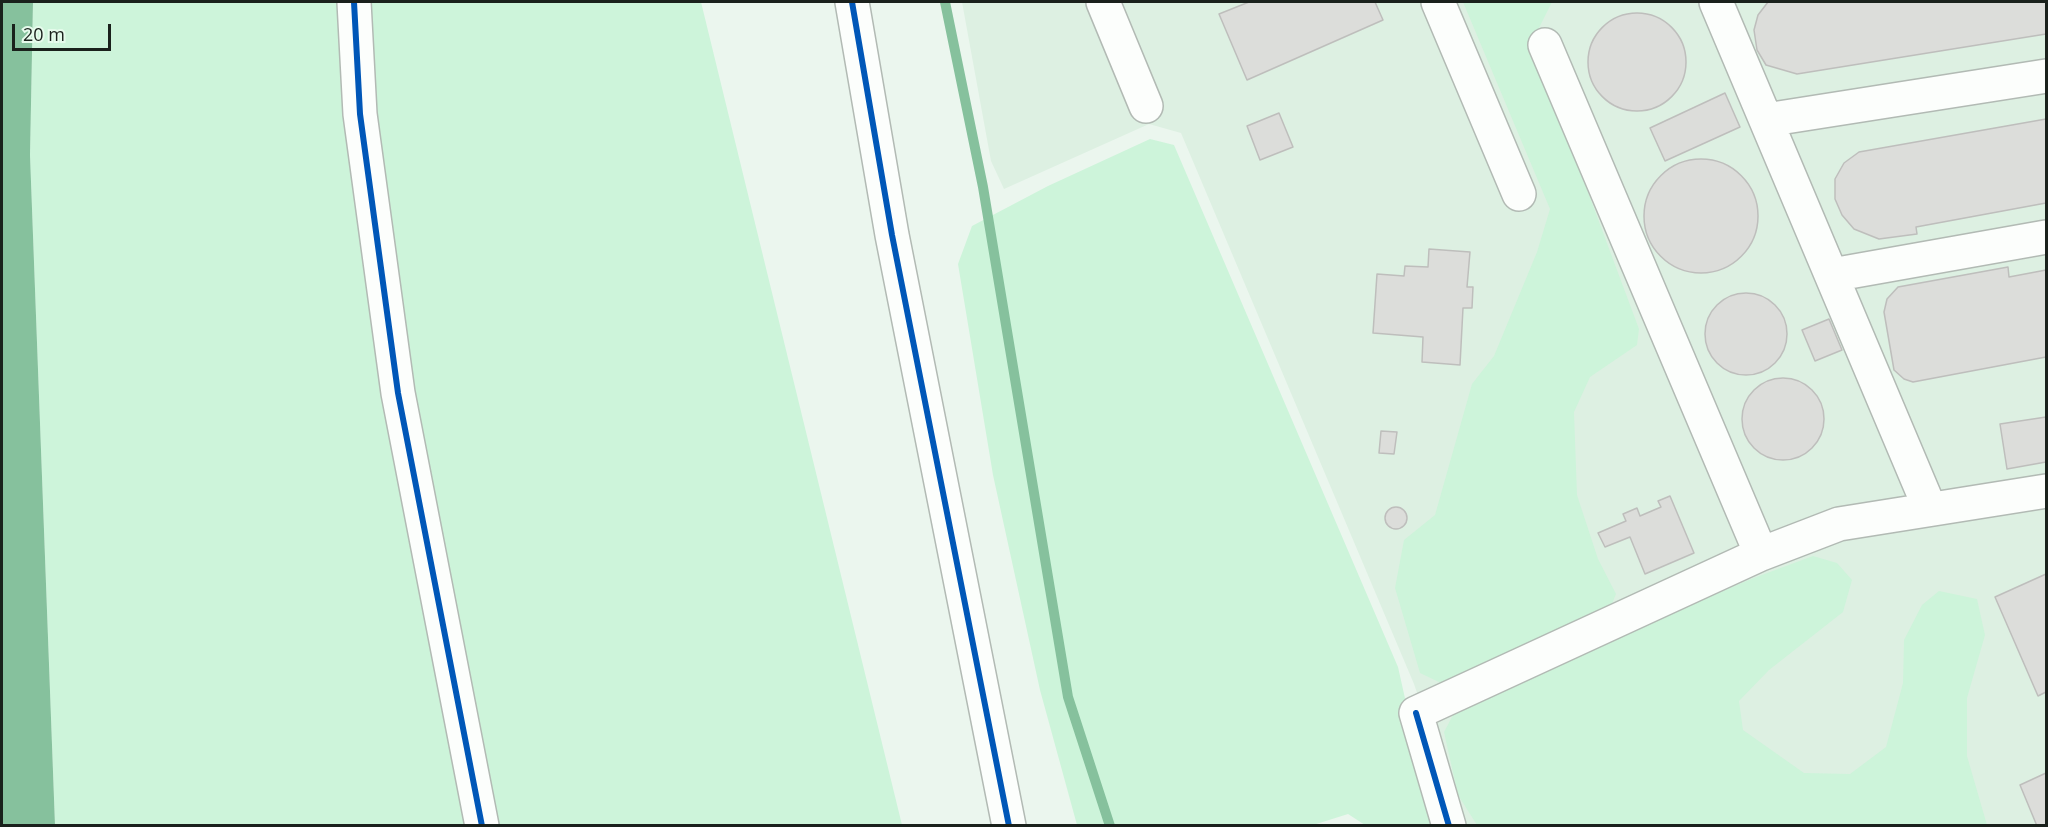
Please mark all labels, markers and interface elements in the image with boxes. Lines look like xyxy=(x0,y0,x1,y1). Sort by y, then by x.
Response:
scale bar xyxy=(15,12,114,50)
text: 20 m xyxy=(23,22,65,46)

